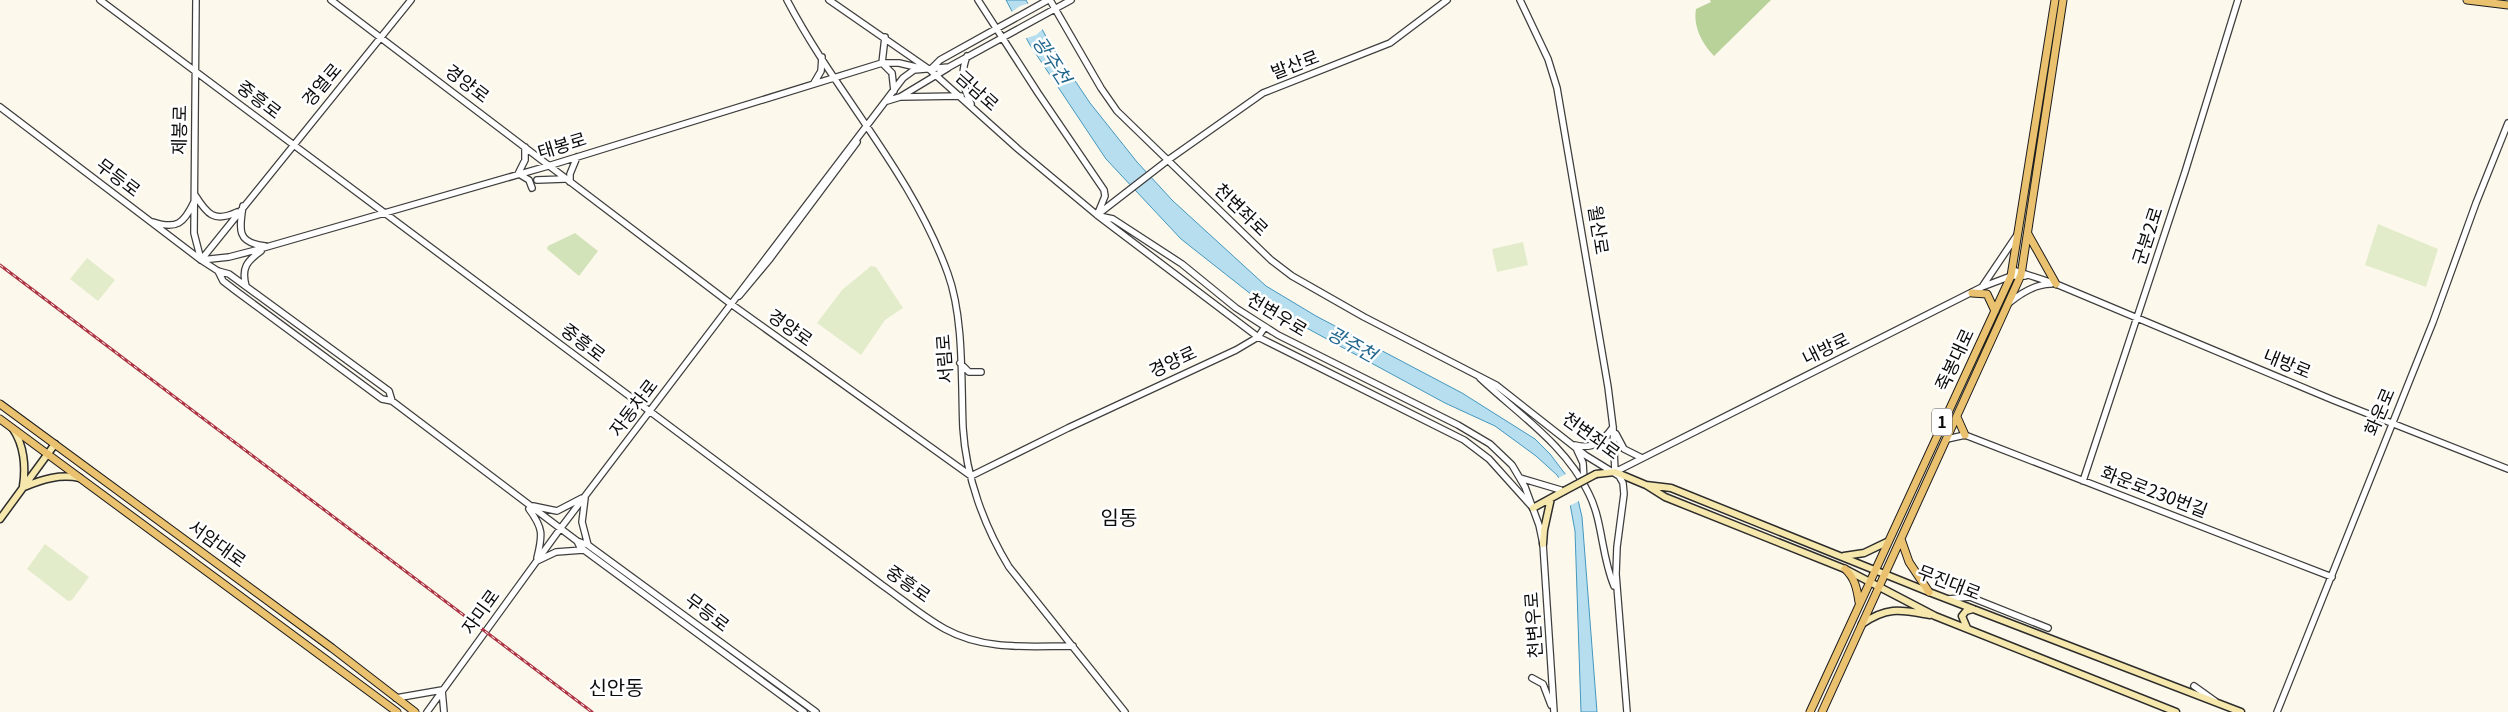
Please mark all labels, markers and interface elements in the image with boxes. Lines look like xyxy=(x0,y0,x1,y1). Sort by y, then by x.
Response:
water label: 광주천 xyxy=(1028,30,1080,90)
street label: 발산로 xyxy=(1266,42,1322,84)
street label: 경열로 xyxy=(295,56,346,111)
street label: 경양로 xyxy=(441,57,496,108)
street label: 금남로 xyxy=(951,63,1005,116)
street label: 중흥로 xyxy=(233,73,288,124)
street label: 제봉로 xyxy=(165,105,191,155)
street label: 태봉로 xyxy=(534,124,589,164)
street label: 무등로 xyxy=(92,151,147,202)
street label: 천변좌로 xyxy=(1210,176,1275,241)
street label: 월산로 xyxy=(1583,203,1617,256)
street label: 군분2로 xyxy=(2125,203,2168,268)
street label: 천변우로 xyxy=(1243,285,1313,341)
street label: 경양로 xyxy=(763,301,819,351)
street label: 중흥로 xyxy=(557,316,612,367)
water label: 광주천 xyxy=(1323,318,1384,368)
street label: 죽봉대로 xyxy=(1927,324,1979,395)
street label: 내방로 xyxy=(1797,325,1853,370)
street label: 서림로 xyxy=(928,333,958,385)
street label: 경양로 xyxy=(1144,338,1200,382)
street label: 내방로 xyxy=(2260,341,2316,384)
street label: 자동차로 xyxy=(602,373,663,441)
street label: 화운로 xyxy=(2356,383,2400,439)
street label: 천변좌로 xyxy=(1558,404,1627,464)
road number: 1 xyxy=(1932,408,1952,436)
street label: 화운로230번길 xyxy=(2097,458,2212,522)
district label: 임동 xyxy=(1101,502,1137,531)
street label: 서암대로 xyxy=(184,512,253,572)
street label: 중흥로 xyxy=(881,557,937,607)
street label: 무진대로 xyxy=(1914,557,1985,605)
street label: 자미로 xyxy=(454,583,505,639)
street label: 무등로 xyxy=(681,586,736,637)
street label: 천변우로 xyxy=(1517,591,1547,659)
district label: 신안동 xyxy=(588,672,644,701)

